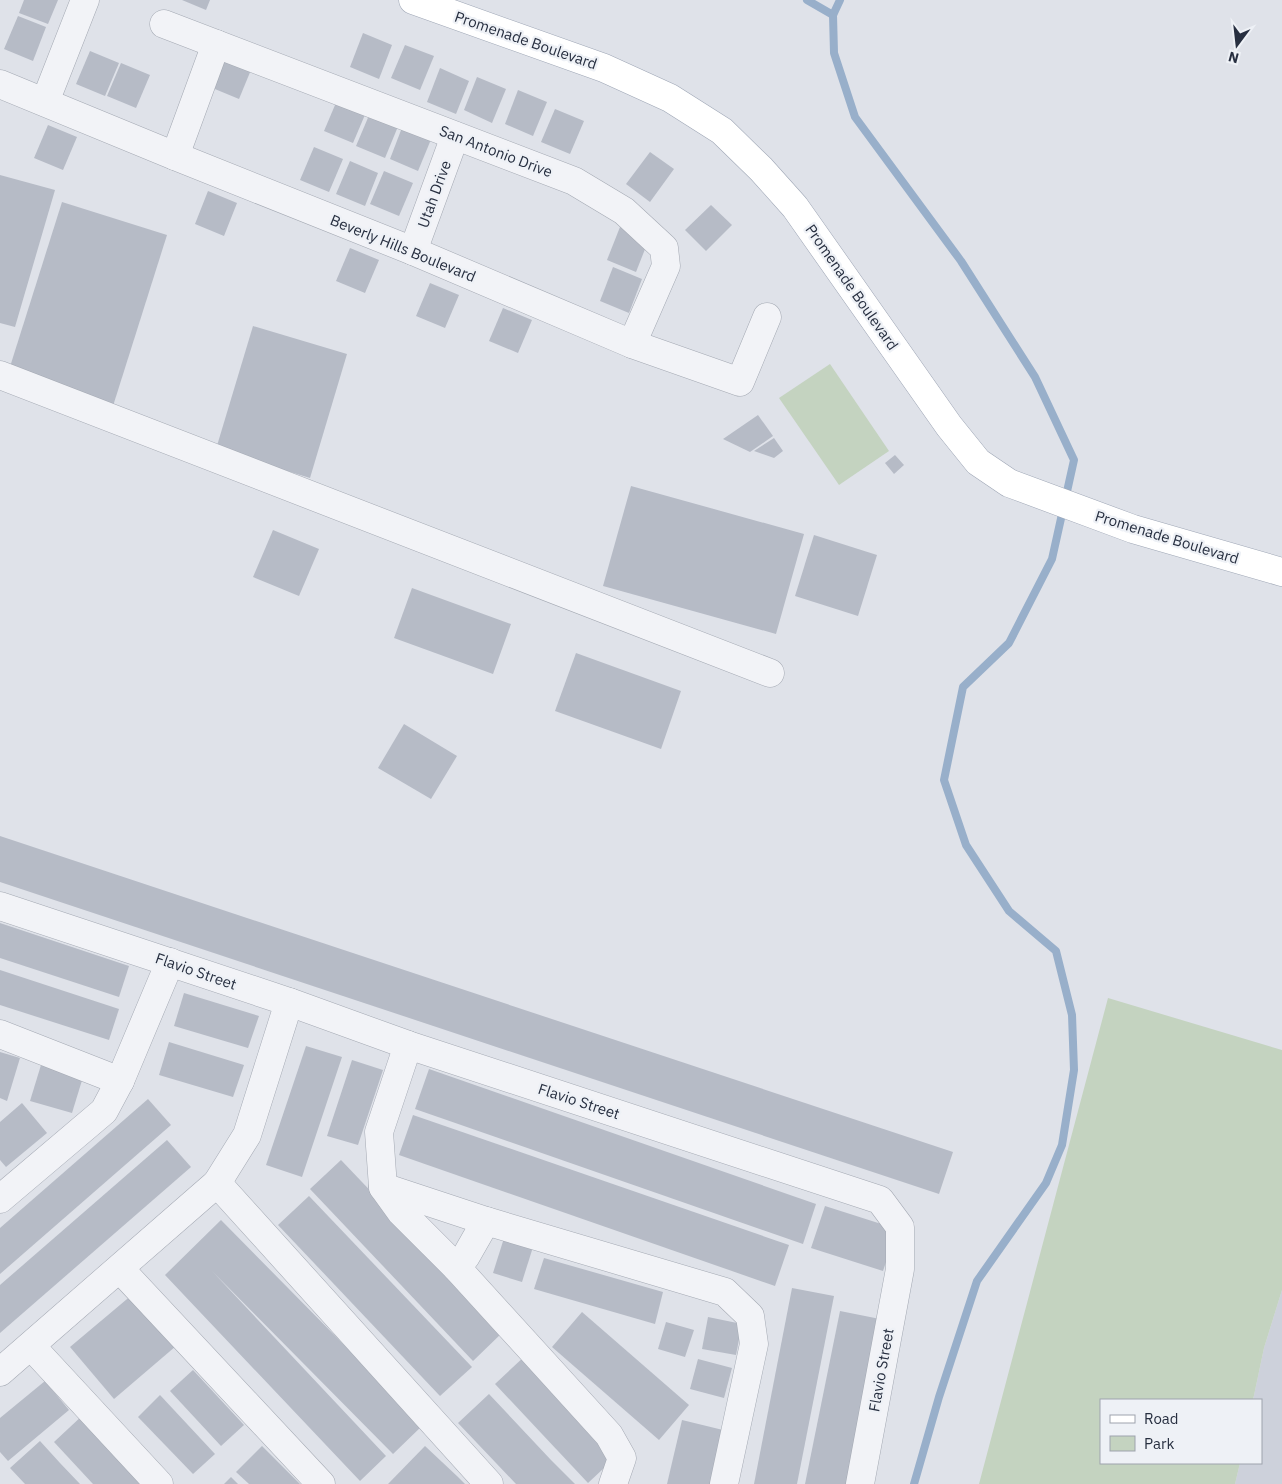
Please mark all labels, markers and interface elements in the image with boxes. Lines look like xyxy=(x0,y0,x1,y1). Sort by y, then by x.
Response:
street label: Promenade Boulevard xyxy=(452,7,600,73)
north arrow xyxy=(1212,20,1262,70)
text: N xyxy=(1226,48,1241,68)
street label: San Antonio Drive xyxy=(437,121,555,181)
street label: Utah Drive xyxy=(413,158,455,230)
street label: Beverly Hills Boulevard xyxy=(327,210,479,286)
street label: Promenade Boulevard xyxy=(801,220,903,354)
street label: Promenade Boulevard xyxy=(1093,506,1241,568)
street label: Flavio Street xyxy=(153,948,239,994)
street label: Flavio Street xyxy=(536,1079,622,1123)
street label: Flavio Street xyxy=(864,1327,898,1413)
legend xyxy=(1100,1399,1262,1464)
text: Road xyxy=(1144,1409,1179,1428)
text: Park xyxy=(1144,1434,1174,1453)

